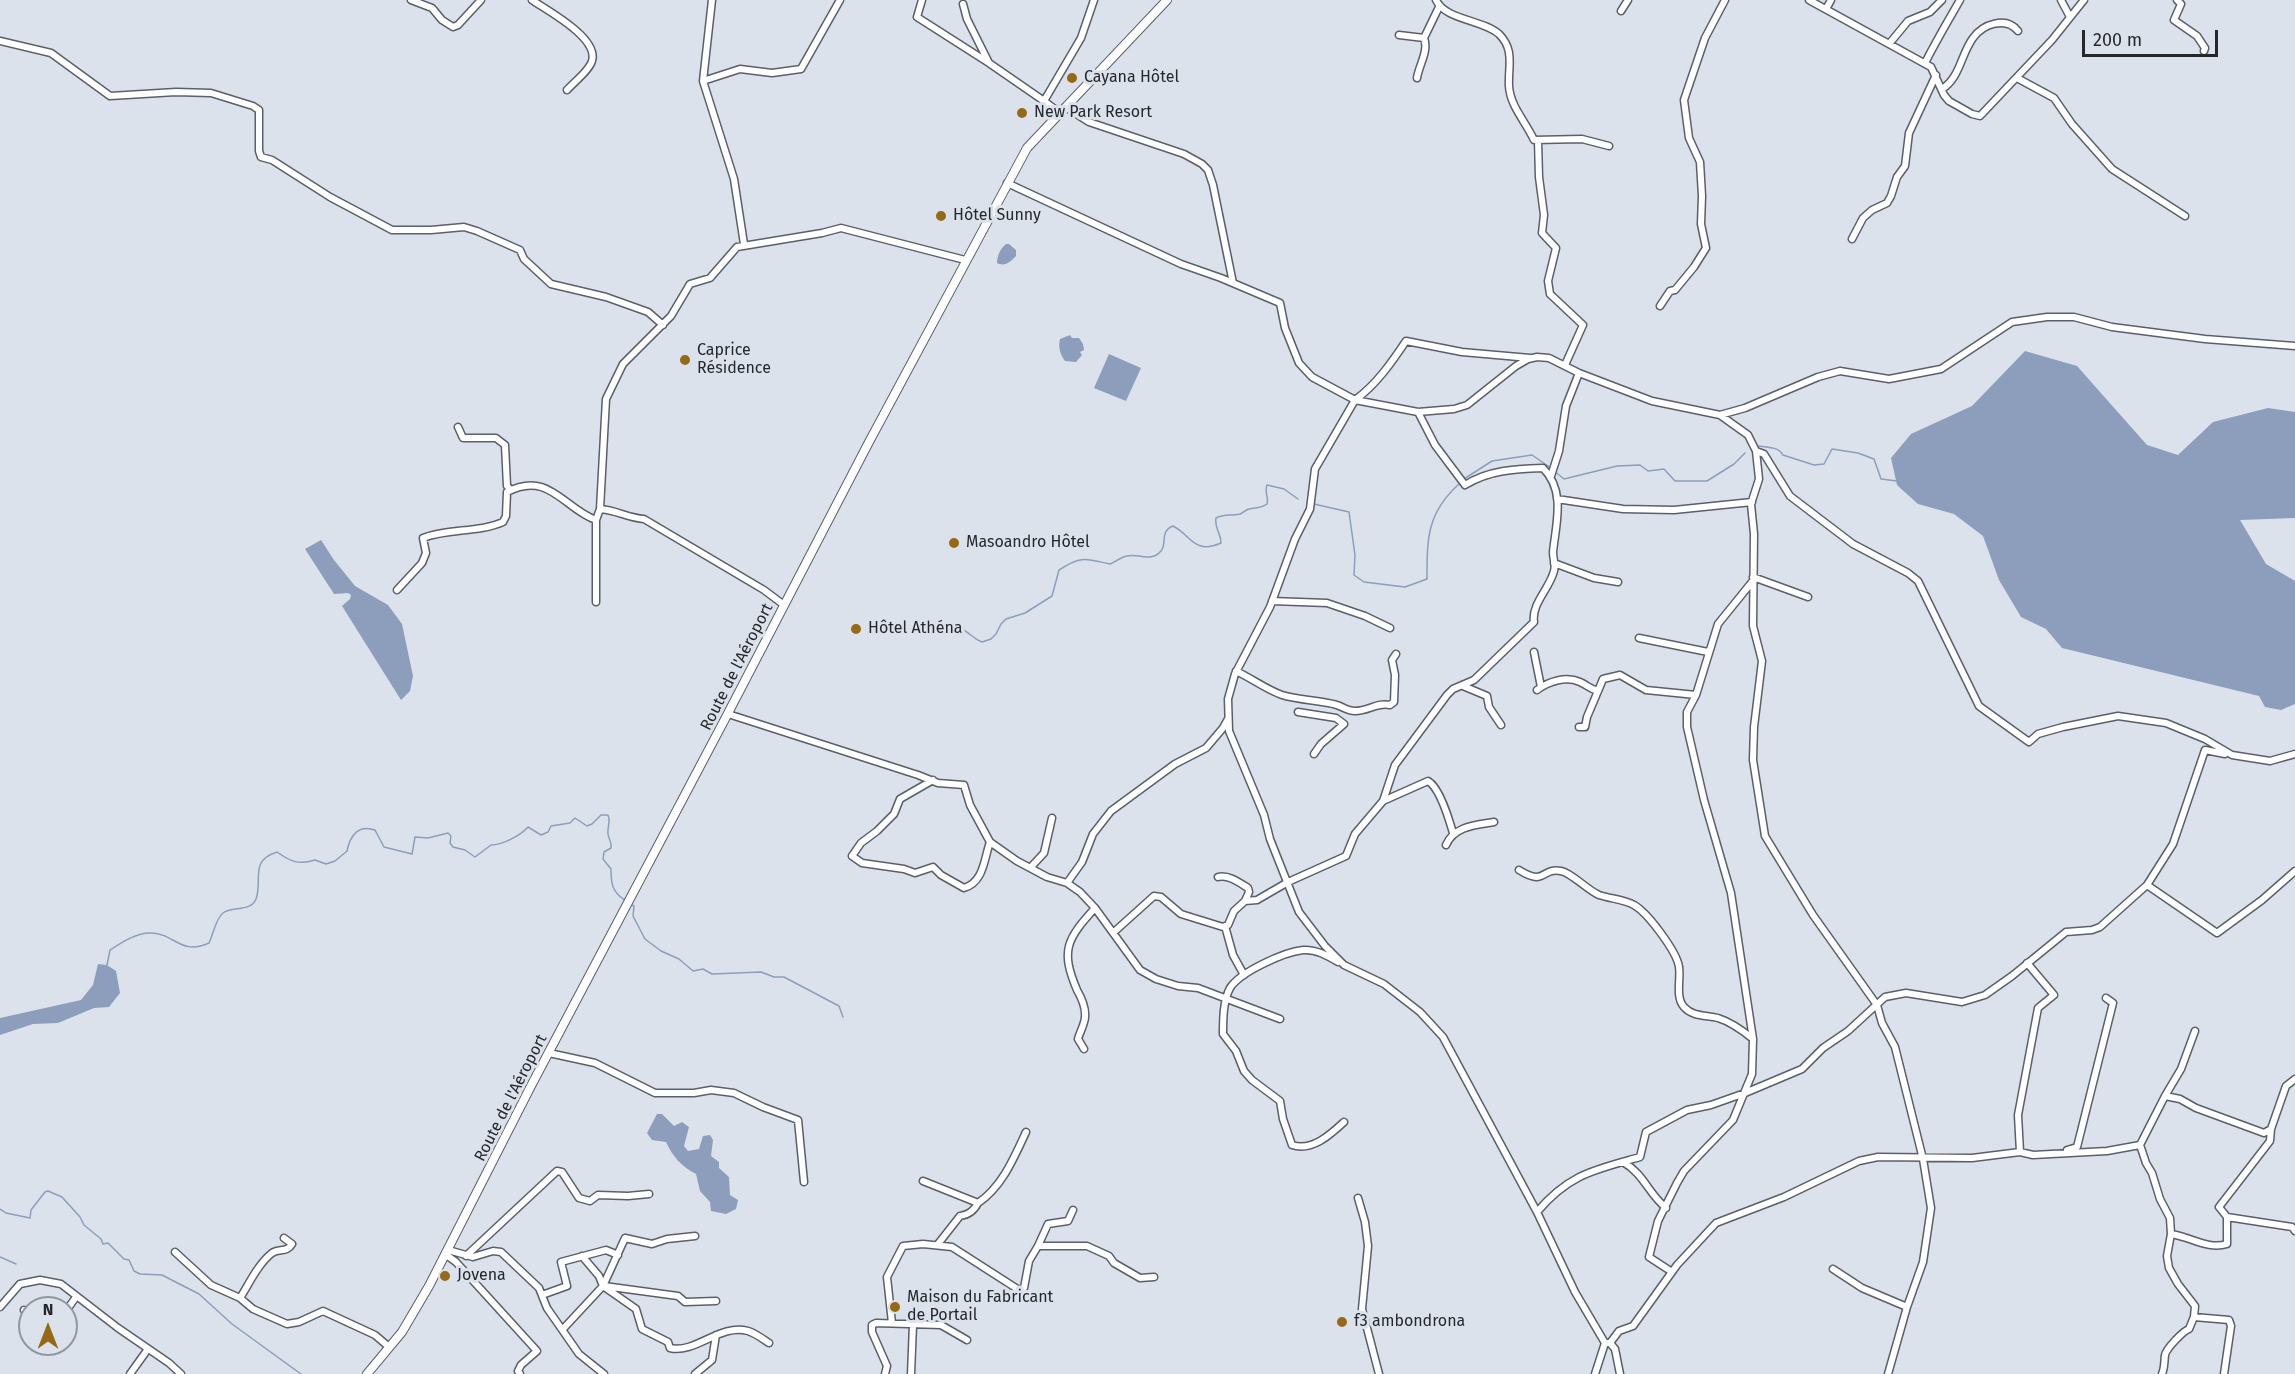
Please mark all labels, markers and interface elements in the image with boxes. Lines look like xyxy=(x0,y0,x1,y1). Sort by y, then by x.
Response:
scale bar xyxy=(2085,18,2222,56)
text: 200 m xyxy=(2093,29,2142,51)
place label: Cayana Hôtel xyxy=(1084,68,1179,88)
marker: Cayana Hôtel xyxy=(1065,71,1079,85)
place label: New Park Resort xyxy=(1034,103,1152,123)
marker: New Park Resort xyxy=(1015,106,1029,120)
place label: Hôtel Sunny xyxy=(953,206,1041,226)
marker: Hôtel Sunny xyxy=(934,209,948,223)
place label: Caprice Résidence xyxy=(697,341,771,379)
marker: Caprice Résidence xyxy=(678,353,692,367)
place label: Masoandro Hôtel xyxy=(966,533,1090,553)
marker: Masoandro Hôtel xyxy=(947,536,961,550)
street label: Route de l'Aéroport xyxy=(697,600,777,734)
place label: Hôtel Athéna xyxy=(868,619,963,639)
marker: Hôtel Athéna xyxy=(849,622,863,636)
street label: Route de l'Aéroport xyxy=(471,1031,551,1165)
place label: Jovena xyxy=(457,1266,506,1286)
marker: Jovena xyxy=(438,1269,452,1283)
place label: Maison du Fabricant de Portail xyxy=(907,1288,1053,1326)
north arrow xyxy=(18,1296,78,1356)
text: N xyxy=(43,1300,53,1319)
marker: Maison du Fabricant de Portail xyxy=(888,1300,902,1314)
place label: f3 ambondrona xyxy=(1354,1312,1465,1332)
marker: f3 ambondrona xyxy=(1335,1315,1349,1329)

